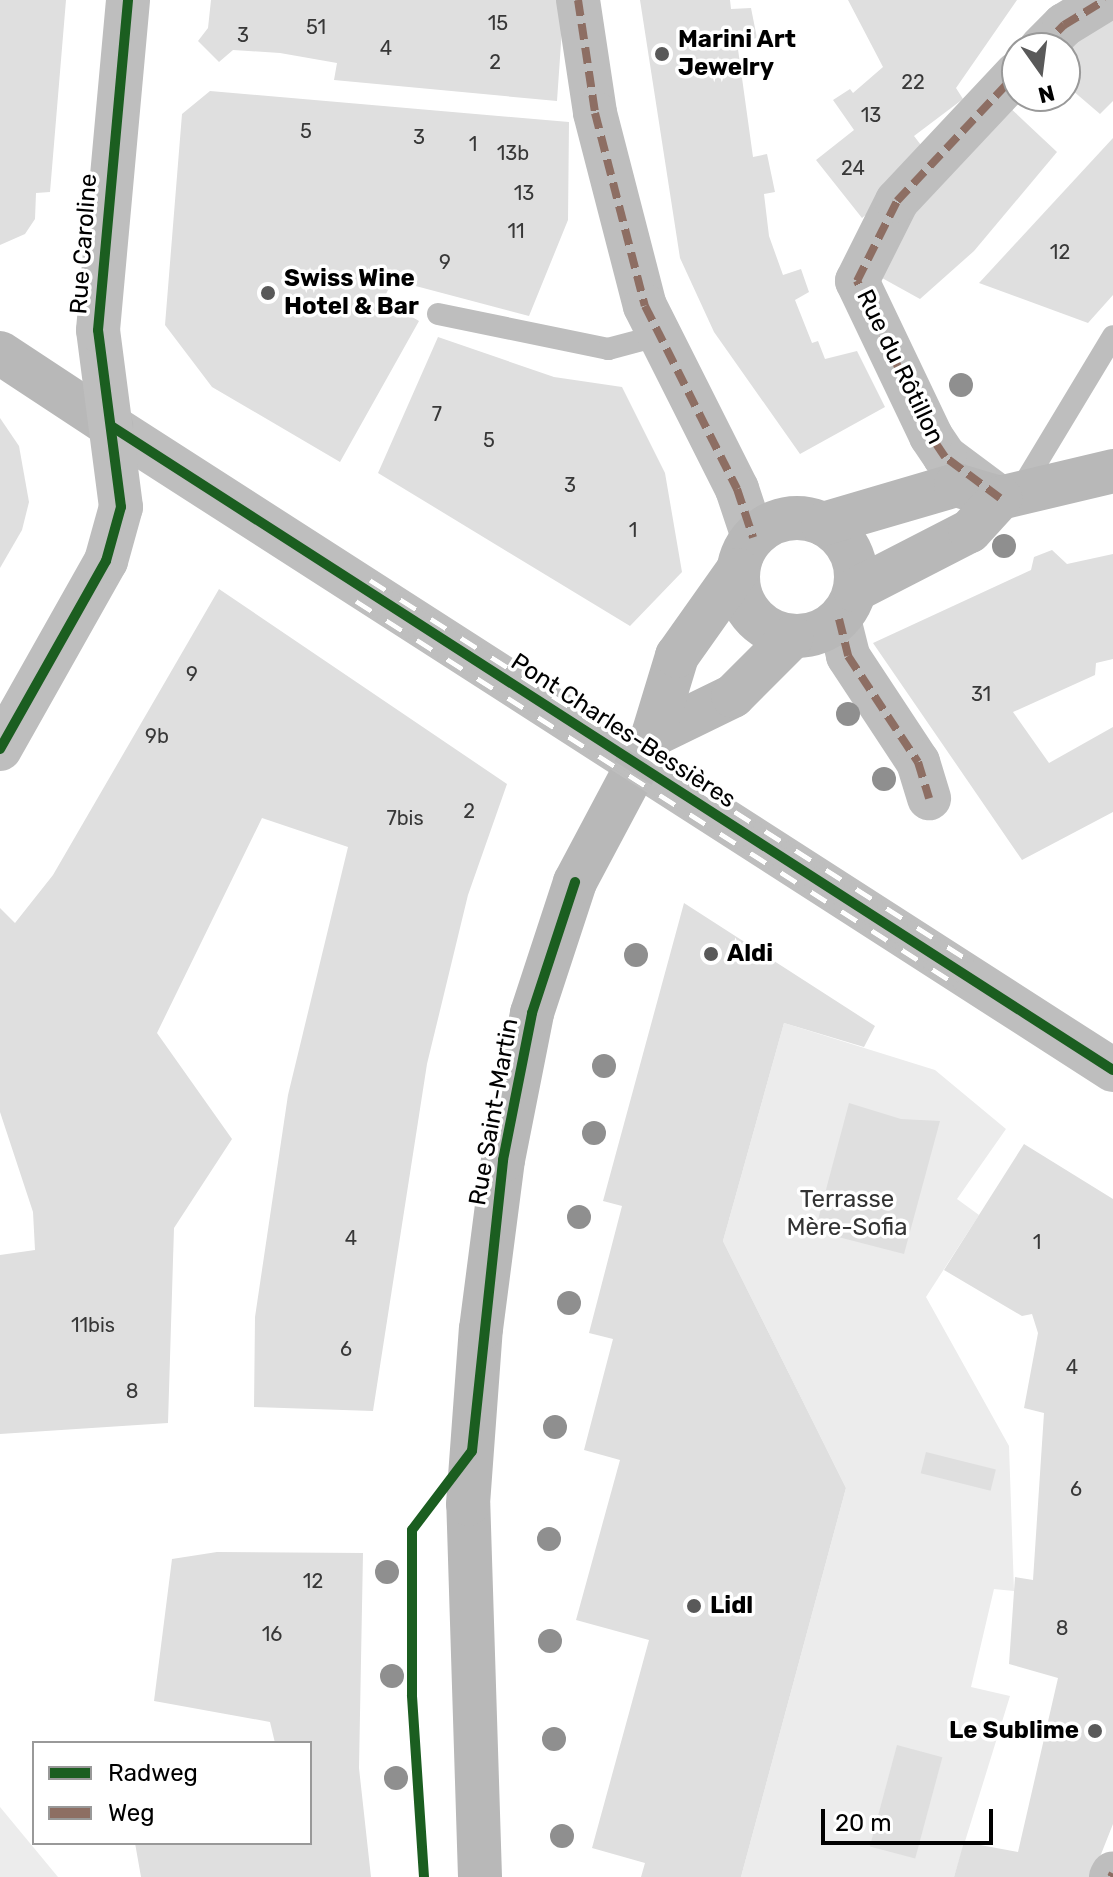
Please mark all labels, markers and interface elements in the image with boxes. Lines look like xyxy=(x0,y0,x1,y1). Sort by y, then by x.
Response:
house number: 15 xyxy=(488,11,508,35)
house number: 51 xyxy=(306,15,326,39)
house number: 3 xyxy=(237,23,249,47)
place label: Marini Art Jewelry xyxy=(678,26,796,82)
north arrow xyxy=(1001,32,1081,112)
house number: 4 xyxy=(380,36,392,60)
marker: Marini Art Jewelry xyxy=(653,45,671,63)
house number: 2 xyxy=(489,50,501,74)
house number: 22 xyxy=(901,70,925,94)
text: N xyxy=(1036,79,1057,109)
house number: 13 xyxy=(861,103,881,127)
house number: 5 xyxy=(300,119,312,143)
house number: 3 xyxy=(413,125,425,149)
house number: 1 xyxy=(469,132,477,156)
house number: 13b xyxy=(497,141,529,165)
house number: 24 xyxy=(841,156,865,180)
street label: Rue Caroline xyxy=(65,173,103,315)
house number: 13 xyxy=(514,181,534,205)
house number: 11 xyxy=(507,219,525,243)
house number: 12 xyxy=(1050,240,1070,264)
house number: 9 xyxy=(439,250,451,274)
place label: Swiss Wine Hotel & Bar xyxy=(284,265,419,321)
marker: Swiss Wine Hotel & Bar xyxy=(259,284,277,302)
street label: Rue du Rôtillon xyxy=(850,285,950,449)
house number: 7 xyxy=(432,402,442,426)
house number: 5 xyxy=(483,428,495,452)
house number: 3 xyxy=(564,473,576,497)
house number: 1 xyxy=(629,518,637,542)
street label: Pont Charles-Bessières xyxy=(505,648,741,814)
house number: 9 xyxy=(186,662,198,686)
house number: 31 xyxy=(971,682,991,706)
house number: 9b xyxy=(145,724,169,748)
house number: 2 xyxy=(463,799,475,823)
house number: 7bis xyxy=(386,806,424,830)
place label: Aldi xyxy=(727,940,773,968)
marker: Aldi xyxy=(702,945,720,963)
street label: Rue Saint-Martin xyxy=(463,1016,525,1208)
park label: Terrasse Mère-Sofia xyxy=(786,1186,908,1242)
house number: 4 xyxy=(345,1226,357,1250)
house number: 1 xyxy=(1033,1230,1041,1254)
house number: 11bis xyxy=(71,1313,115,1337)
house number: 6 xyxy=(340,1337,352,1361)
house number: 4 xyxy=(1066,1355,1078,1379)
house number: 8 xyxy=(126,1379,138,1403)
house number: 6 xyxy=(1070,1477,1082,1501)
house number: 12 xyxy=(303,1569,323,1593)
place label: Lidl xyxy=(710,1592,753,1620)
marker: Lidl xyxy=(685,1597,703,1615)
house number: 8 xyxy=(1056,1616,1068,1640)
house number: 16 xyxy=(262,1622,282,1646)
place label: Le Sublime xyxy=(949,1717,1079,1745)
marker: Le Sublime xyxy=(1086,1722,1104,1740)
legend xyxy=(32,1741,312,1845)
text: Radweg xyxy=(108,1759,198,1787)
scale bar xyxy=(825,1793,997,1843)
text: Weg xyxy=(108,1799,155,1827)
text: 20 m xyxy=(835,1809,892,1837)

